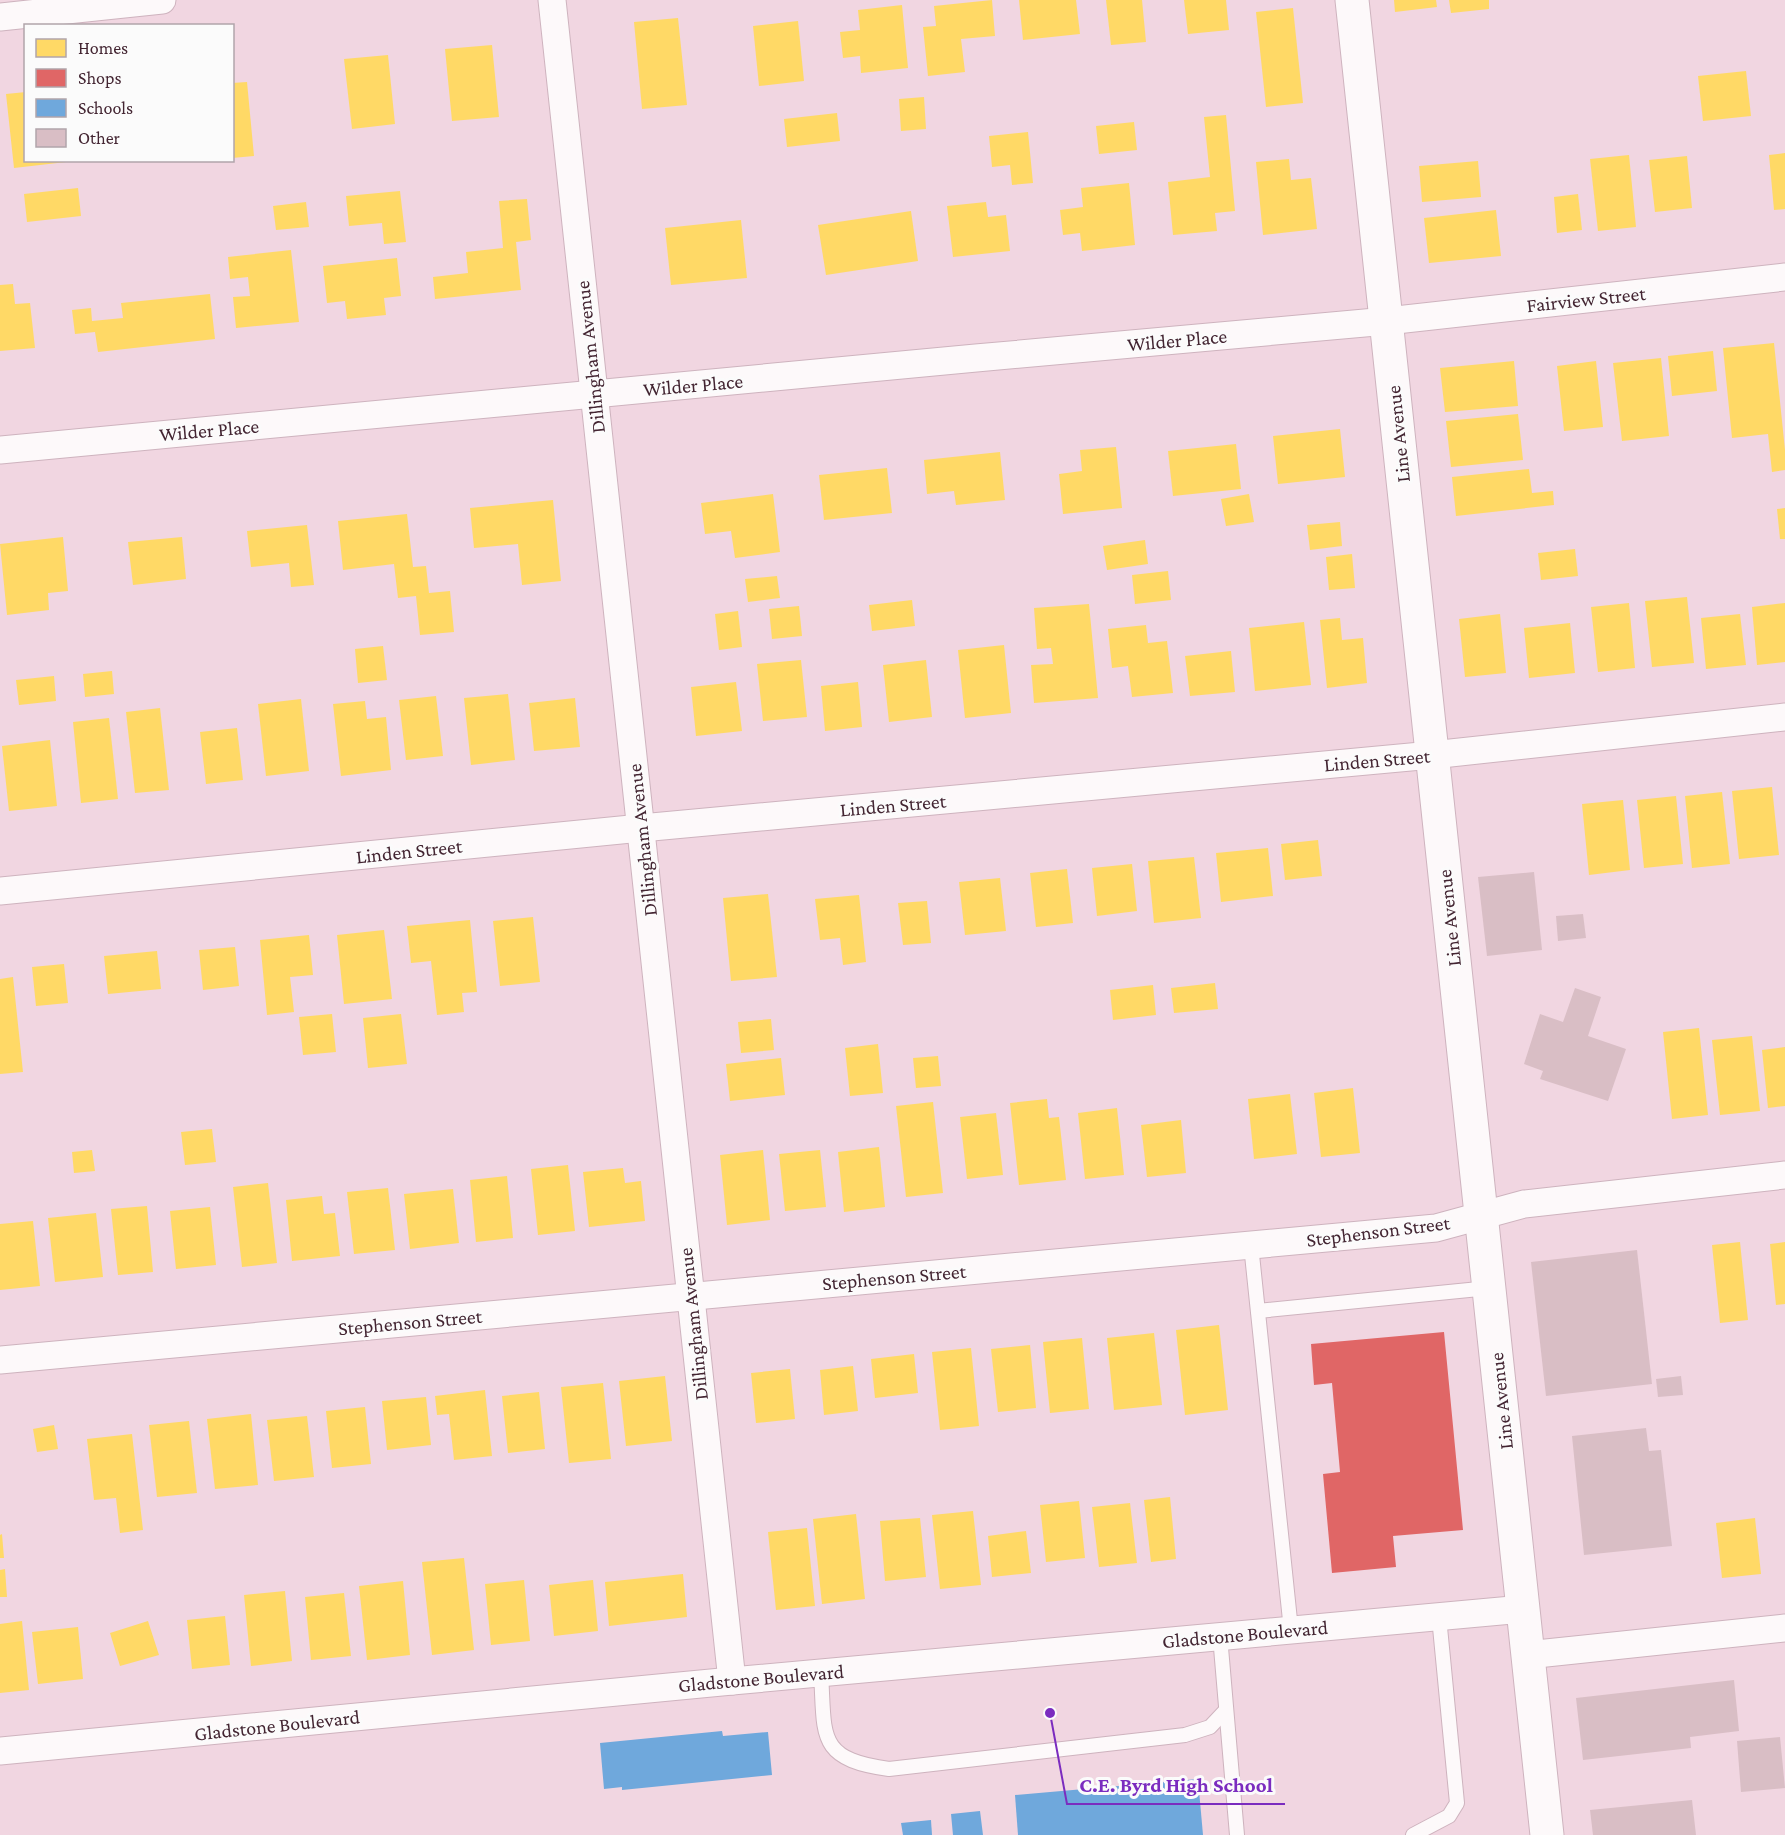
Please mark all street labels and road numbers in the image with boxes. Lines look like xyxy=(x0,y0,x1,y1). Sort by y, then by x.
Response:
street label: Dillingham Avenue xyxy=(571,279,610,434)
street label: Fairview Street xyxy=(1525,282,1647,316)
street label: Wilder Place xyxy=(1126,325,1228,355)
street label: Wilder Place xyxy=(642,370,744,400)
street label: Line Avenue xyxy=(1382,384,1414,484)
street label: Wilder Place xyxy=(158,415,260,445)
street label: Linden Street xyxy=(1323,744,1431,776)
street label: Dillingham Avenue xyxy=(623,762,662,917)
street label: Linden Street xyxy=(839,789,947,821)
street label: Linden Street xyxy=(355,834,464,868)
street label: Line Avenue xyxy=(1433,868,1465,968)
street label: Stephenson Street xyxy=(1305,1211,1452,1252)
street label: Dillingham Avenue xyxy=(674,1246,713,1401)
street label: Stephenson Street xyxy=(821,1260,967,1295)
street label: Stephenson Street xyxy=(337,1305,483,1340)
street label: Line Avenue xyxy=(1485,1351,1517,1451)
street label: Gladstone Boulevard xyxy=(1161,1616,1329,1652)
street label: Gladstone Boulevard xyxy=(677,1660,845,1696)
street label: Gladstone Boulevard xyxy=(193,1705,361,1745)

